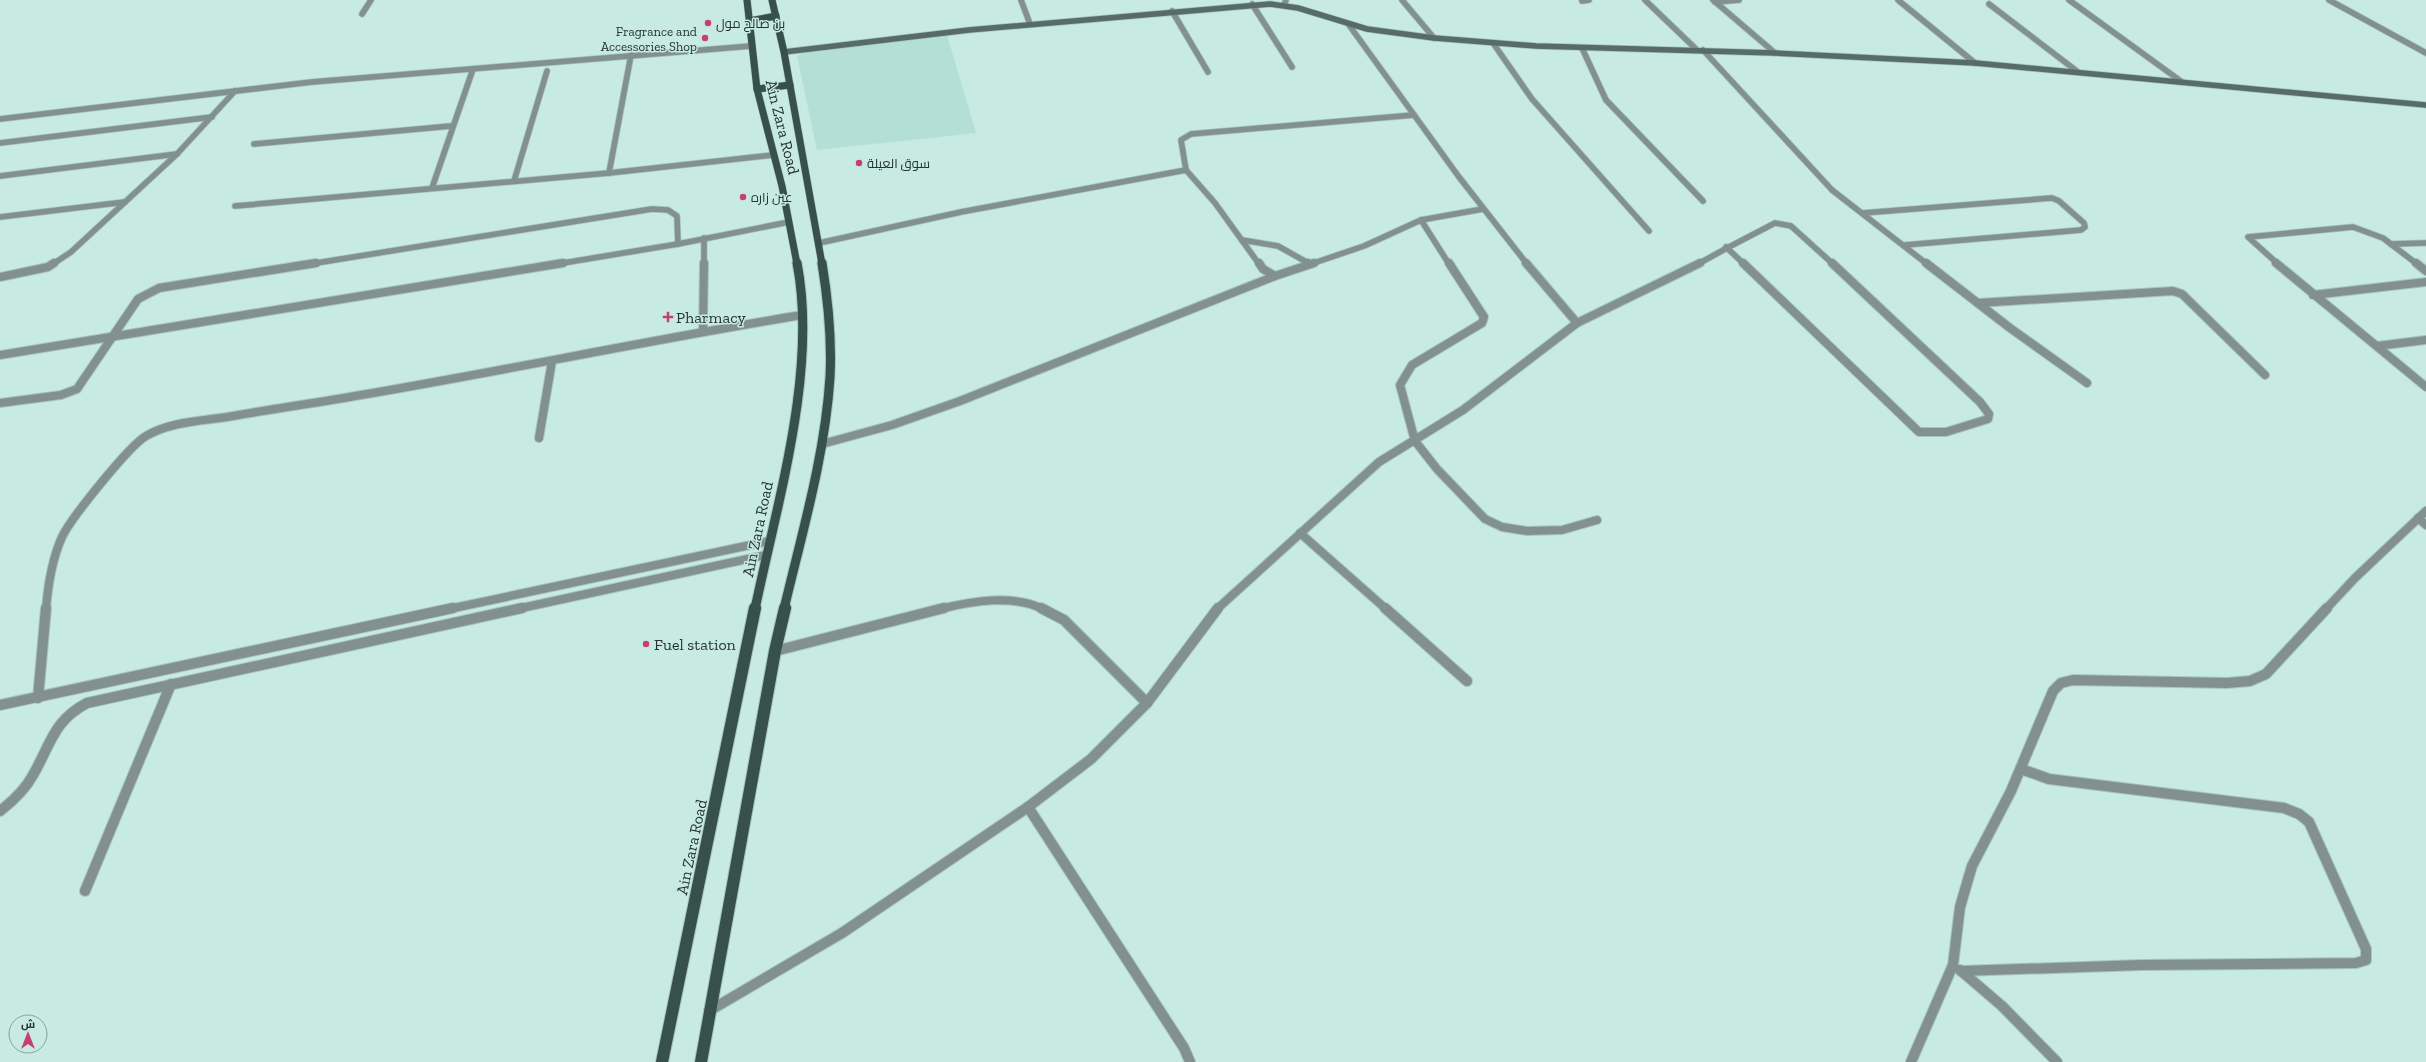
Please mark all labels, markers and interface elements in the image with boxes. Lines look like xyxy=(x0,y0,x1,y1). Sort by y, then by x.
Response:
place label: بن صالح مول xyxy=(716,16,785,32)
marker: بن صالح مول xyxy=(703,18,713,28)
place label: Fragrance and Accessories Shop xyxy=(601,24,697,54)
marker: Fragrance and Accessories Shop xyxy=(700,33,710,43)
street label: Ain Zara Road xyxy=(762,78,804,177)
place label: سوق العيلة xyxy=(867,156,930,171)
marker: سوق العيلة xyxy=(854,158,864,168)
place label: عين زاره xyxy=(751,190,792,205)
marker: عين زاره xyxy=(738,192,748,202)
place label: Pharmacy xyxy=(676,308,747,327)
marker: Pharmacy xyxy=(663,312,673,322)
street label: Ain Zara Road xyxy=(738,479,777,579)
place label: Fuel station xyxy=(654,635,737,654)
marker: Fuel station xyxy=(641,639,651,649)
street label: Ain Zara Road xyxy=(672,797,711,897)
north arrow xyxy=(8,1014,48,1054)
text: ش xyxy=(21,1018,35,1031)

